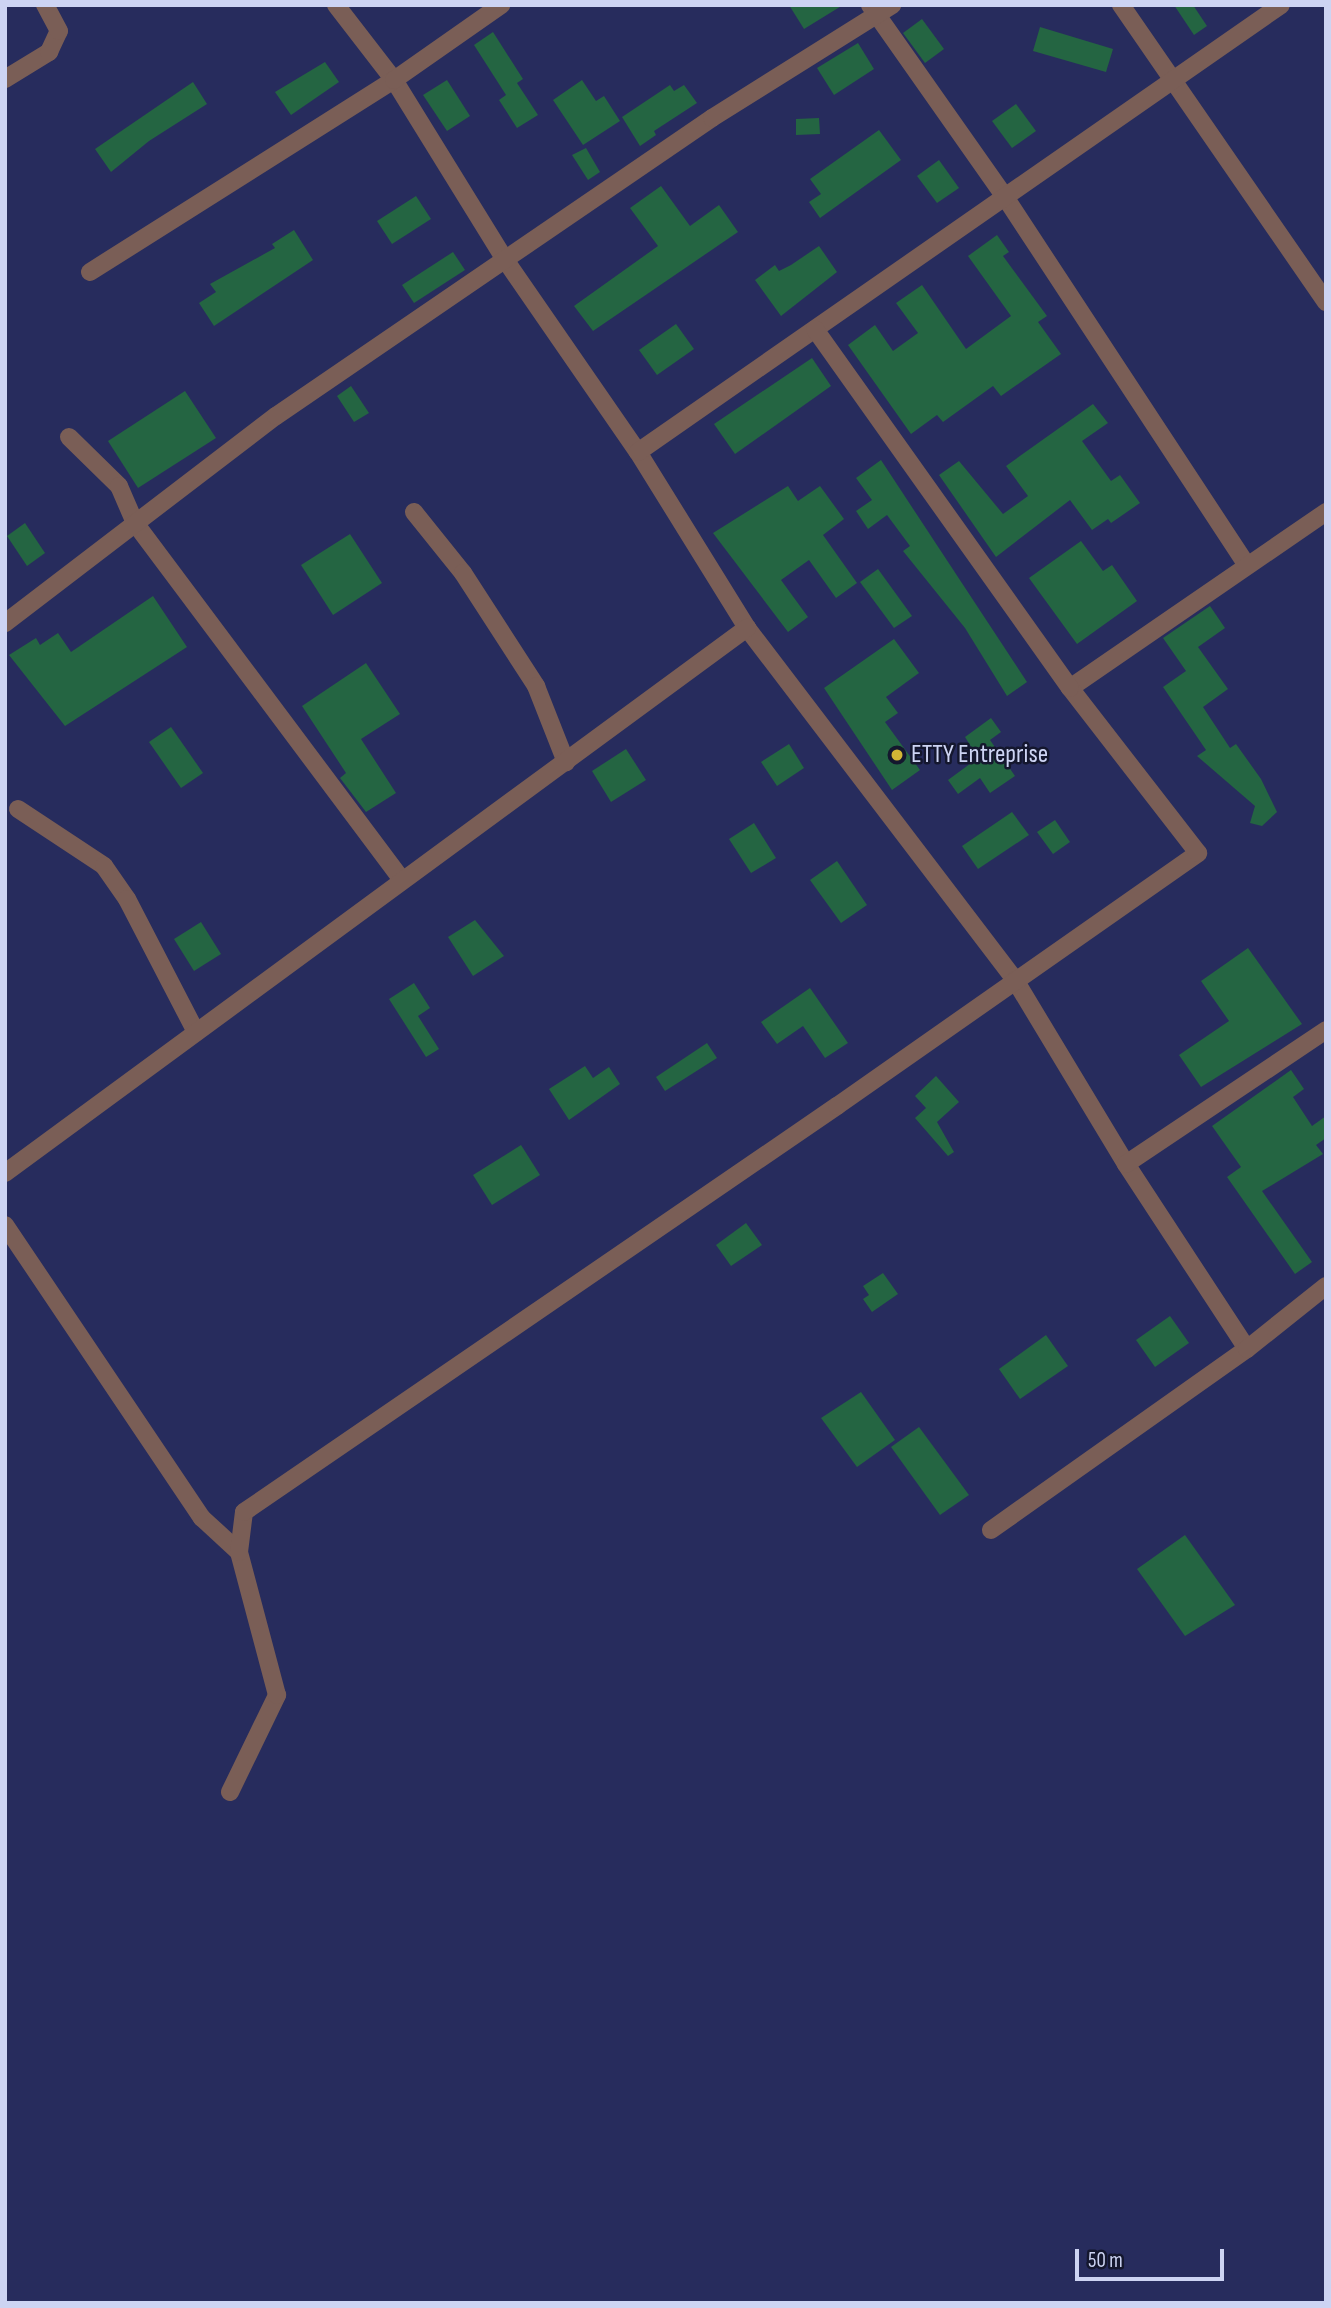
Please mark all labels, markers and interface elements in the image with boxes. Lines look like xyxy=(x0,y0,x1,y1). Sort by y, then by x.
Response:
place label: ETTY Entreprise xyxy=(911,739,1048,771)
marker: ETTY Entreprise xyxy=(889,747,905,763)
scale bar xyxy=(1079,2234,1228,2278)
text: 50 m xyxy=(1088,2248,1123,2273)

